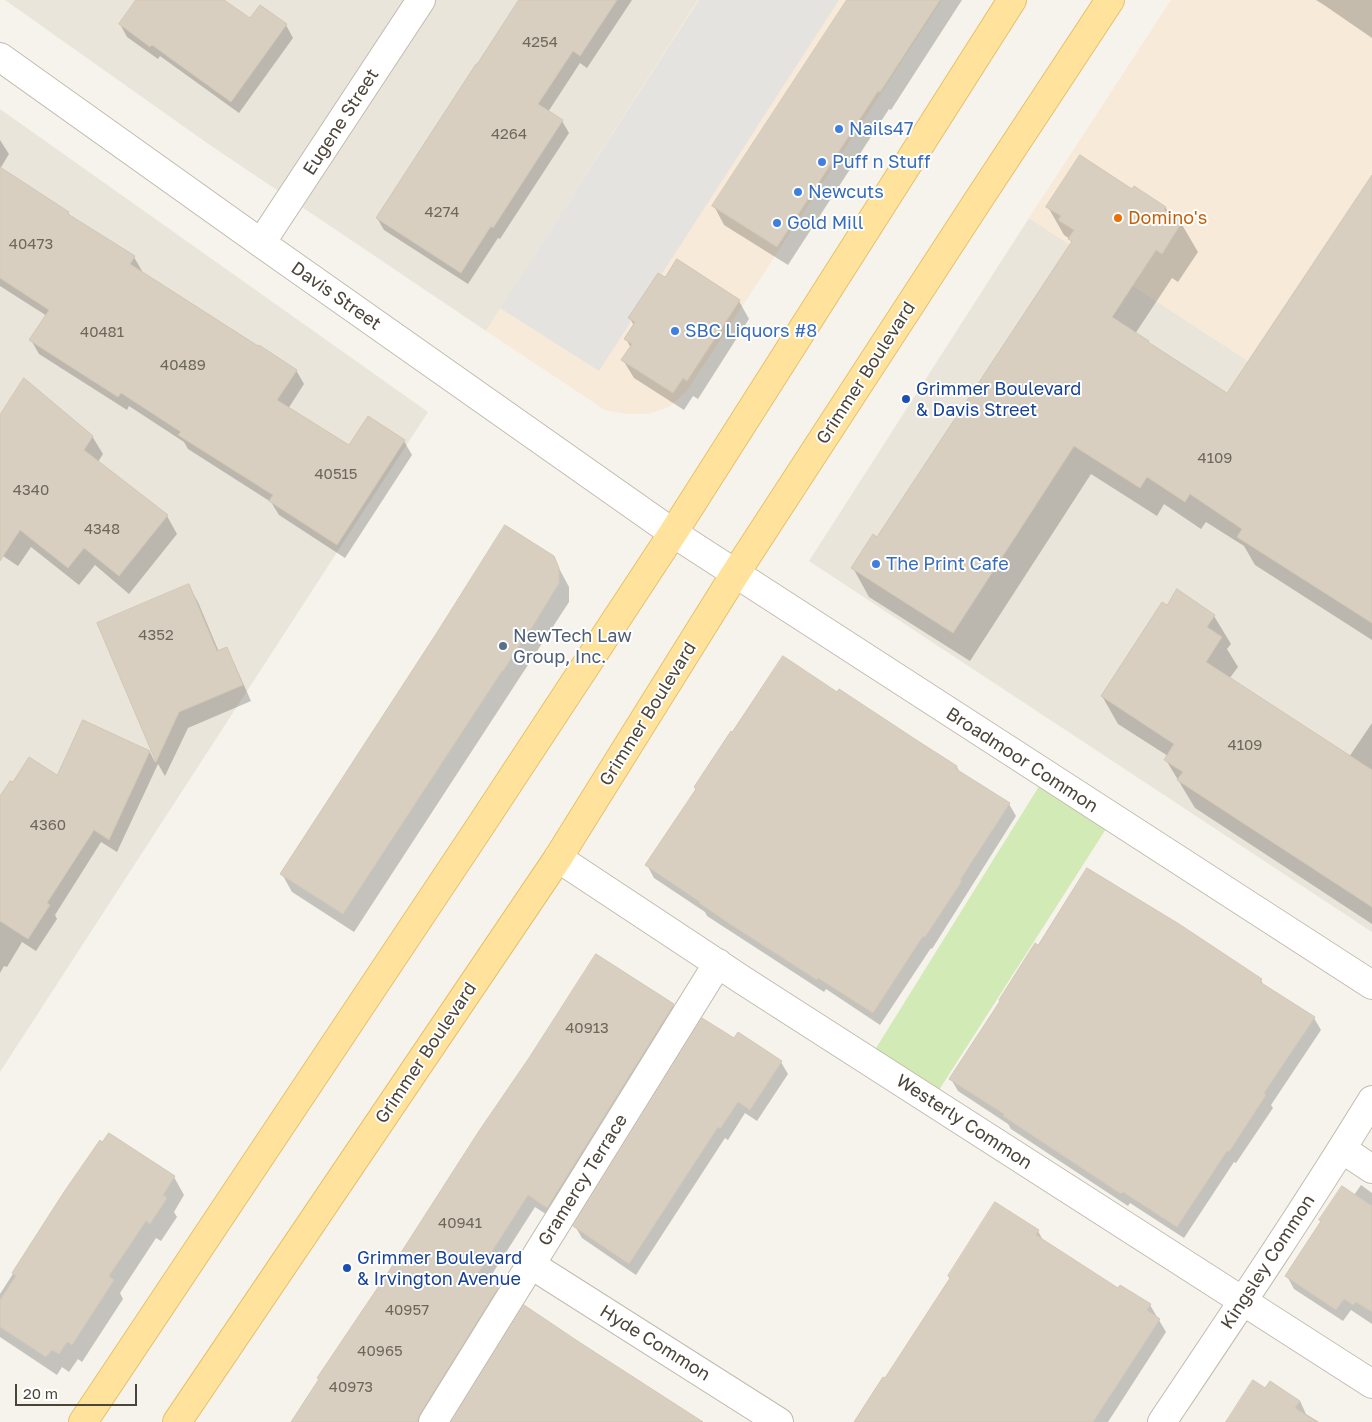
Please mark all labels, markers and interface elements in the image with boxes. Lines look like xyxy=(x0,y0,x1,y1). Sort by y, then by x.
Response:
house number: 4254 xyxy=(522,33,558,51)
street label: Eugene Street xyxy=(299,65,383,179)
place label: Nails47 xyxy=(849,118,913,140)
marker: Nails47 xyxy=(833,123,845,135)
house number: 4264 xyxy=(491,125,527,143)
place label: Puff n Stuff xyxy=(832,151,931,173)
marker: Puff n Stuff xyxy=(816,156,828,168)
place label: Newcuts xyxy=(808,181,884,203)
marker: Newcuts xyxy=(792,186,804,198)
house number: 4274 xyxy=(425,203,459,221)
place label: Domino's xyxy=(1128,207,1207,229)
place label: Gold Mill xyxy=(787,212,863,234)
marker: Domino's xyxy=(1112,212,1124,224)
marker: Gold Mill xyxy=(771,217,783,229)
house number: 40473 xyxy=(9,235,53,253)
street label: Davis Street xyxy=(287,257,385,335)
street label: Grimmer Boulevard xyxy=(812,298,920,448)
place label: SBC Liquors #8 xyxy=(685,320,817,342)
house number: 40481 xyxy=(80,323,124,341)
marker: SBC Liquors #8 xyxy=(669,325,681,337)
house number: 40489 xyxy=(160,356,206,374)
place label: Grimmer Boulevard & Davis Street xyxy=(916,378,1081,420)
marker: Grimmer Boulevard & Davis Street xyxy=(900,393,912,405)
house number: 4109 xyxy=(1198,449,1232,467)
house number: 40515 xyxy=(314,465,358,483)
house number: 4340 xyxy=(13,481,49,499)
house number: 4348 xyxy=(84,520,120,538)
place label: The Print Cafe xyxy=(886,553,1009,575)
marker: The Print Cafe xyxy=(870,558,882,570)
place label: NewTech Law Group, Inc. xyxy=(513,625,632,668)
house number: 4352 xyxy=(138,626,174,644)
street label: Grimmer Boulevard xyxy=(595,638,701,790)
marker: NewTech Law Group, Inc. xyxy=(497,640,509,652)
street label: Broadmoor Common xyxy=(942,703,1102,817)
house number: 4109 xyxy=(1228,736,1262,754)
house number: 4360 xyxy=(30,816,66,834)
street label: Grimmer Boulevard xyxy=(371,978,481,1128)
house number: 40913 xyxy=(565,1019,609,1037)
street label: Westerly Common xyxy=(892,1070,1036,1174)
street label: Gramercy Terrace xyxy=(534,1110,632,1250)
street label: Kingsley Common xyxy=(1216,1191,1320,1333)
house number: 40941 xyxy=(438,1214,482,1232)
place label: Grimmer Boulevard & Irvington Avenue xyxy=(357,1247,522,1290)
marker: Grimmer Boulevard & Irvington Avenue xyxy=(341,1262,353,1274)
street label: Hyde Common xyxy=(596,1300,714,1386)
house number: 40957 xyxy=(385,1301,429,1319)
house number: 40965 xyxy=(357,1342,403,1360)
scale bar xyxy=(18,1374,140,1406)
house number: 40973 xyxy=(329,1378,373,1396)
text: 20 m xyxy=(23,1384,58,1402)

